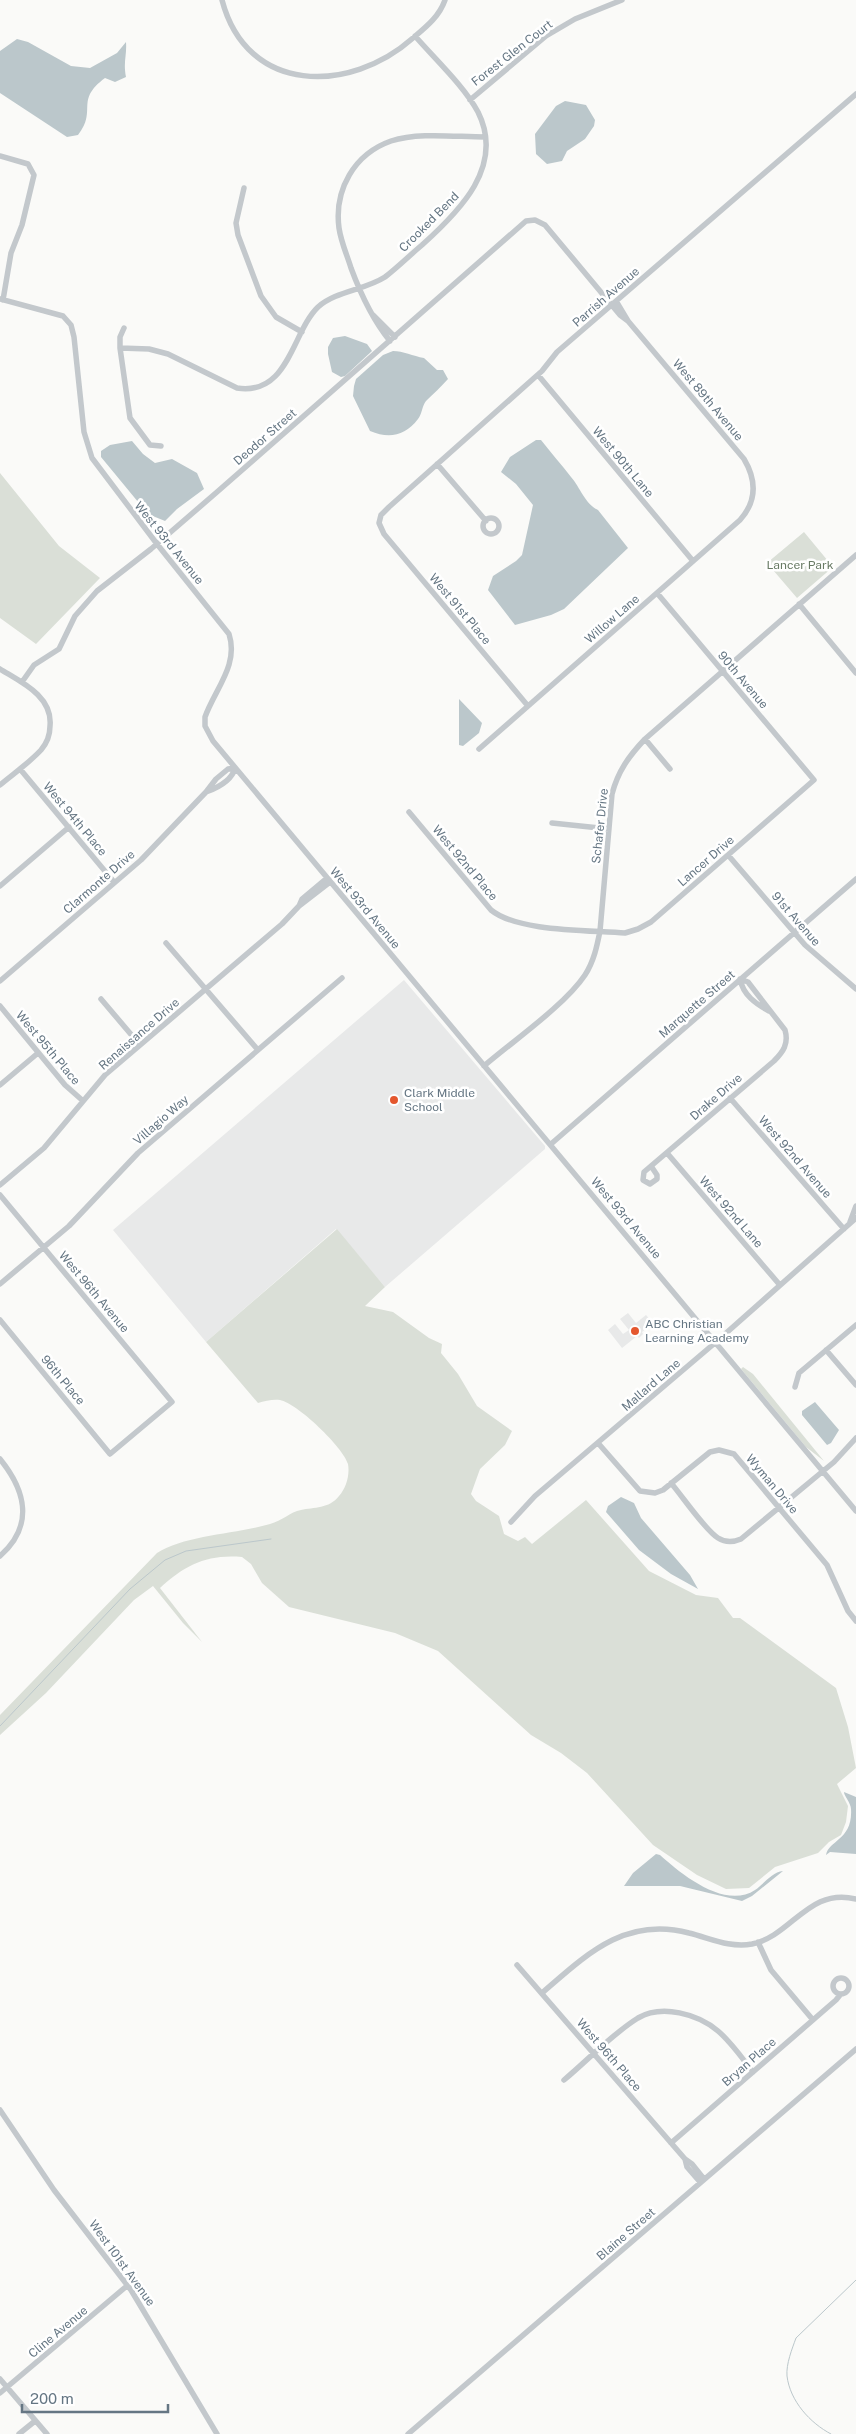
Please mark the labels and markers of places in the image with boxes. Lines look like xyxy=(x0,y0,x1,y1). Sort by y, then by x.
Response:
place label: Clark Middle School xyxy=(404,1086,475,1114)
marker: Clark Middle School xyxy=(388,1094,400,1106)
place label: ABC Christian Learning Academy xyxy=(645,1317,750,1345)
marker: ABC Christian Learning Academy xyxy=(629,1325,641,1337)

